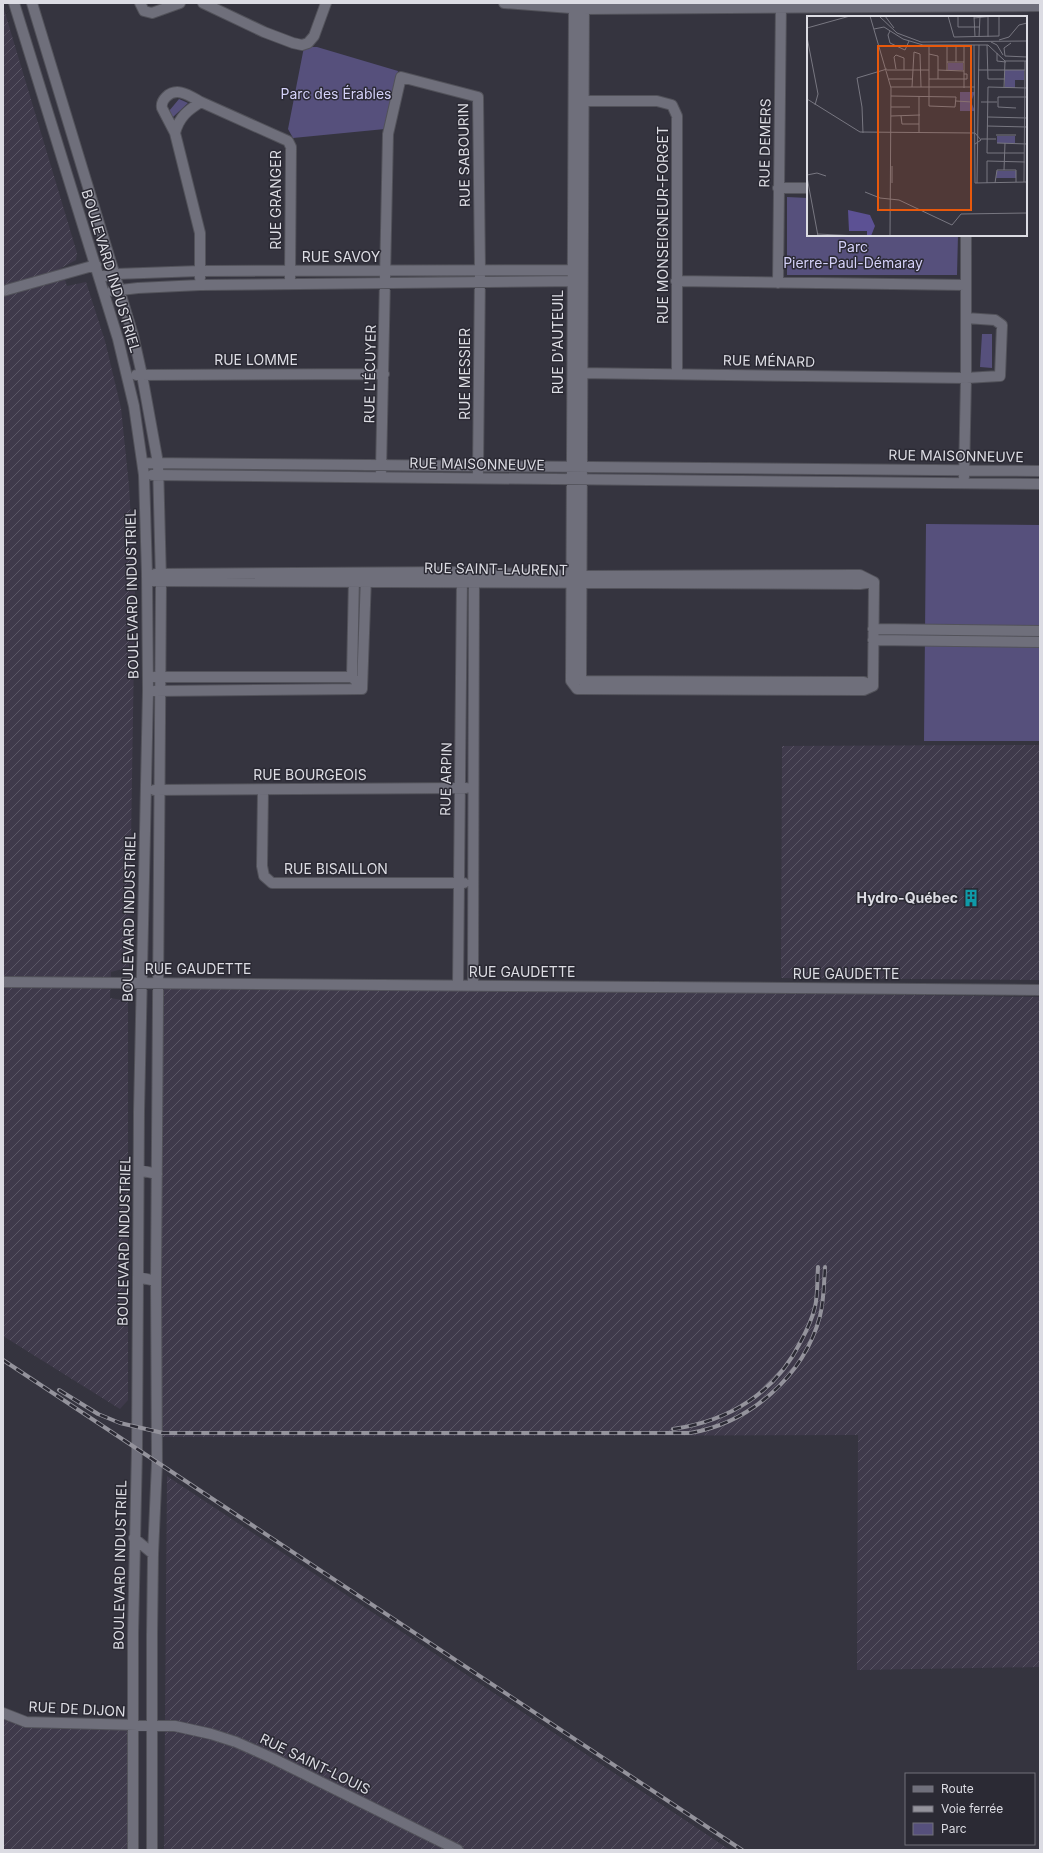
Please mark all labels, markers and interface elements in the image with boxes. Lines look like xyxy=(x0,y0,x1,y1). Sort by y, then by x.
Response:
inset map xyxy=(807,16,1027,236)
park label: Parc des Érables xyxy=(281,85,391,102)
street label: RUE DEMERS xyxy=(755,98,774,188)
street label: RUE SABOURIN xyxy=(454,103,473,207)
street label: RUE MONSEIGNEUR-FORGET xyxy=(654,126,671,324)
street label: RUE GRANGER xyxy=(267,150,284,250)
street label: BOULEVARD INDUSTRIEL xyxy=(79,187,144,355)
park label: Parc Pierre-Paul-Démaray xyxy=(783,238,923,271)
street label: RUE SAVOY xyxy=(302,248,381,265)
street label: RUE D'AUTEUIL xyxy=(549,290,566,394)
street label: RUE L'ÉCUYER xyxy=(360,325,379,423)
street label: RUE MESSIER xyxy=(456,328,473,420)
street label: RUE LOMME xyxy=(214,351,298,368)
street label: RUE MÉNARD xyxy=(723,351,815,370)
street label: RUE MAISONNEUVE xyxy=(888,446,1024,465)
street label: RUE MAISONNEUVE xyxy=(409,454,545,473)
street label: BOULEVARD INDUSTRIEL xyxy=(122,509,141,679)
street label: RUE SAINT-LAURENT xyxy=(424,559,568,578)
street label: RUE ARPIN xyxy=(436,742,455,816)
street label: RUE BOURGEOIS xyxy=(253,766,367,783)
street label: BOULEVARD INDUSTRIEL xyxy=(119,832,138,1002)
street label: RUE BISAILLON xyxy=(284,860,388,877)
building icon: Hydro-Québec xyxy=(961,888,981,908)
place label: Hydro-Québec xyxy=(857,889,958,906)
street label: RUE GAUDETTE xyxy=(145,960,251,977)
street label: RUE GAUDETTE xyxy=(469,963,575,980)
street label: RUE GAUDETTE xyxy=(793,965,899,982)
street label: BOULEVARD INDUSTRIEL xyxy=(114,1156,133,1326)
street label: BOULEVARD INDUSTRIEL xyxy=(110,1480,129,1650)
street label: RUE DE DIJON xyxy=(28,1697,126,1720)
street label: RUE SAINT-LOUIS xyxy=(257,1729,373,1798)
legend xyxy=(905,1773,1035,1845)
text: Route xyxy=(941,1781,974,1796)
text: Voie ferrée xyxy=(941,1801,1003,1816)
text: Parc xyxy=(941,1821,967,1836)

